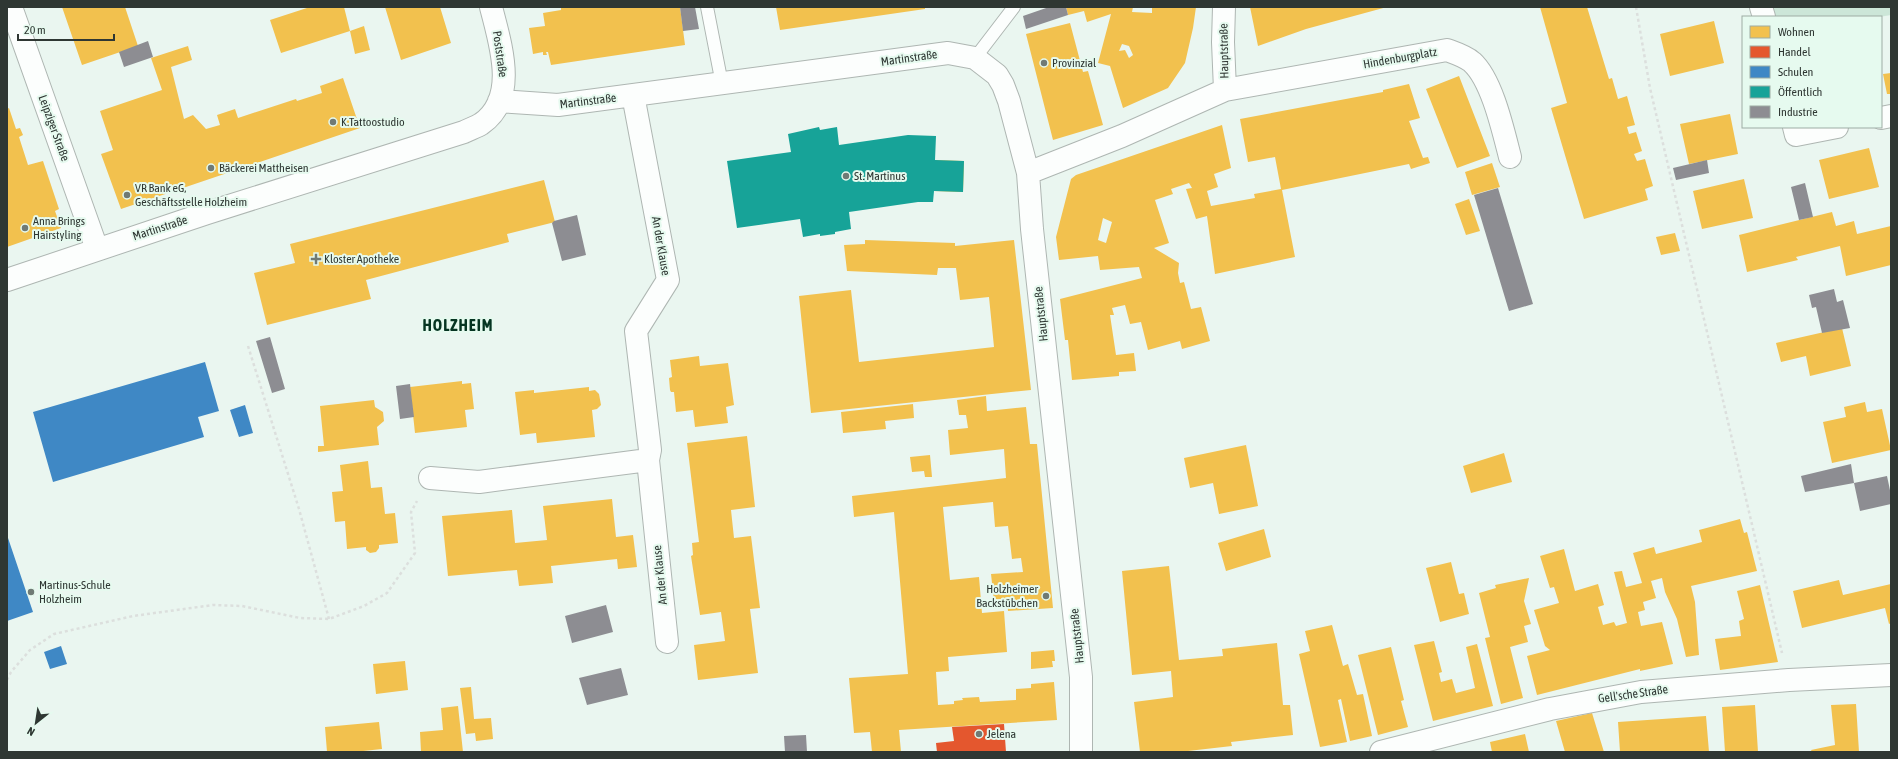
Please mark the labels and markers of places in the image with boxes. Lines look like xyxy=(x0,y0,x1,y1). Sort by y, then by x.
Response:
place label: Provinzial xyxy=(1052,56,1097,70)
marker: Provinzial xyxy=(1039,58,1049,68)
place label: K.Tattoostudio xyxy=(341,115,405,129)
marker: K.Tattoostudio xyxy=(328,117,338,127)
place label: Bäckerei Mattheisen xyxy=(219,161,309,175)
marker: Bäckerei Mattheisen xyxy=(206,163,216,173)
place label: St. Martinus xyxy=(854,169,905,183)
marker: St. Martinus xyxy=(841,171,851,181)
place label: VR Bank eG, Geschäftsstelle Holzheim xyxy=(135,181,247,209)
marker: VR Bank eG, Geschäftsstelle Holzheim xyxy=(122,190,132,200)
place label: Anna Brings Hairstyling xyxy=(33,214,85,242)
marker: Anna Brings Hairstyling xyxy=(20,223,30,233)
place label: Kloster Apotheke xyxy=(324,252,399,266)
marker: Kloster Apotheke xyxy=(311,254,321,264)
place label: Martinus-Schule Holzheim xyxy=(39,578,111,606)
place label: Holzheimer Backstübchen xyxy=(976,582,1038,610)
marker: Martinus-Schule Holzheim xyxy=(26,587,36,597)
marker: Holzheimer Backstübchen xyxy=(1041,591,1051,601)
place label: Jelena xyxy=(987,727,1016,741)
marker: Jelena xyxy=(974,729,984,739)

